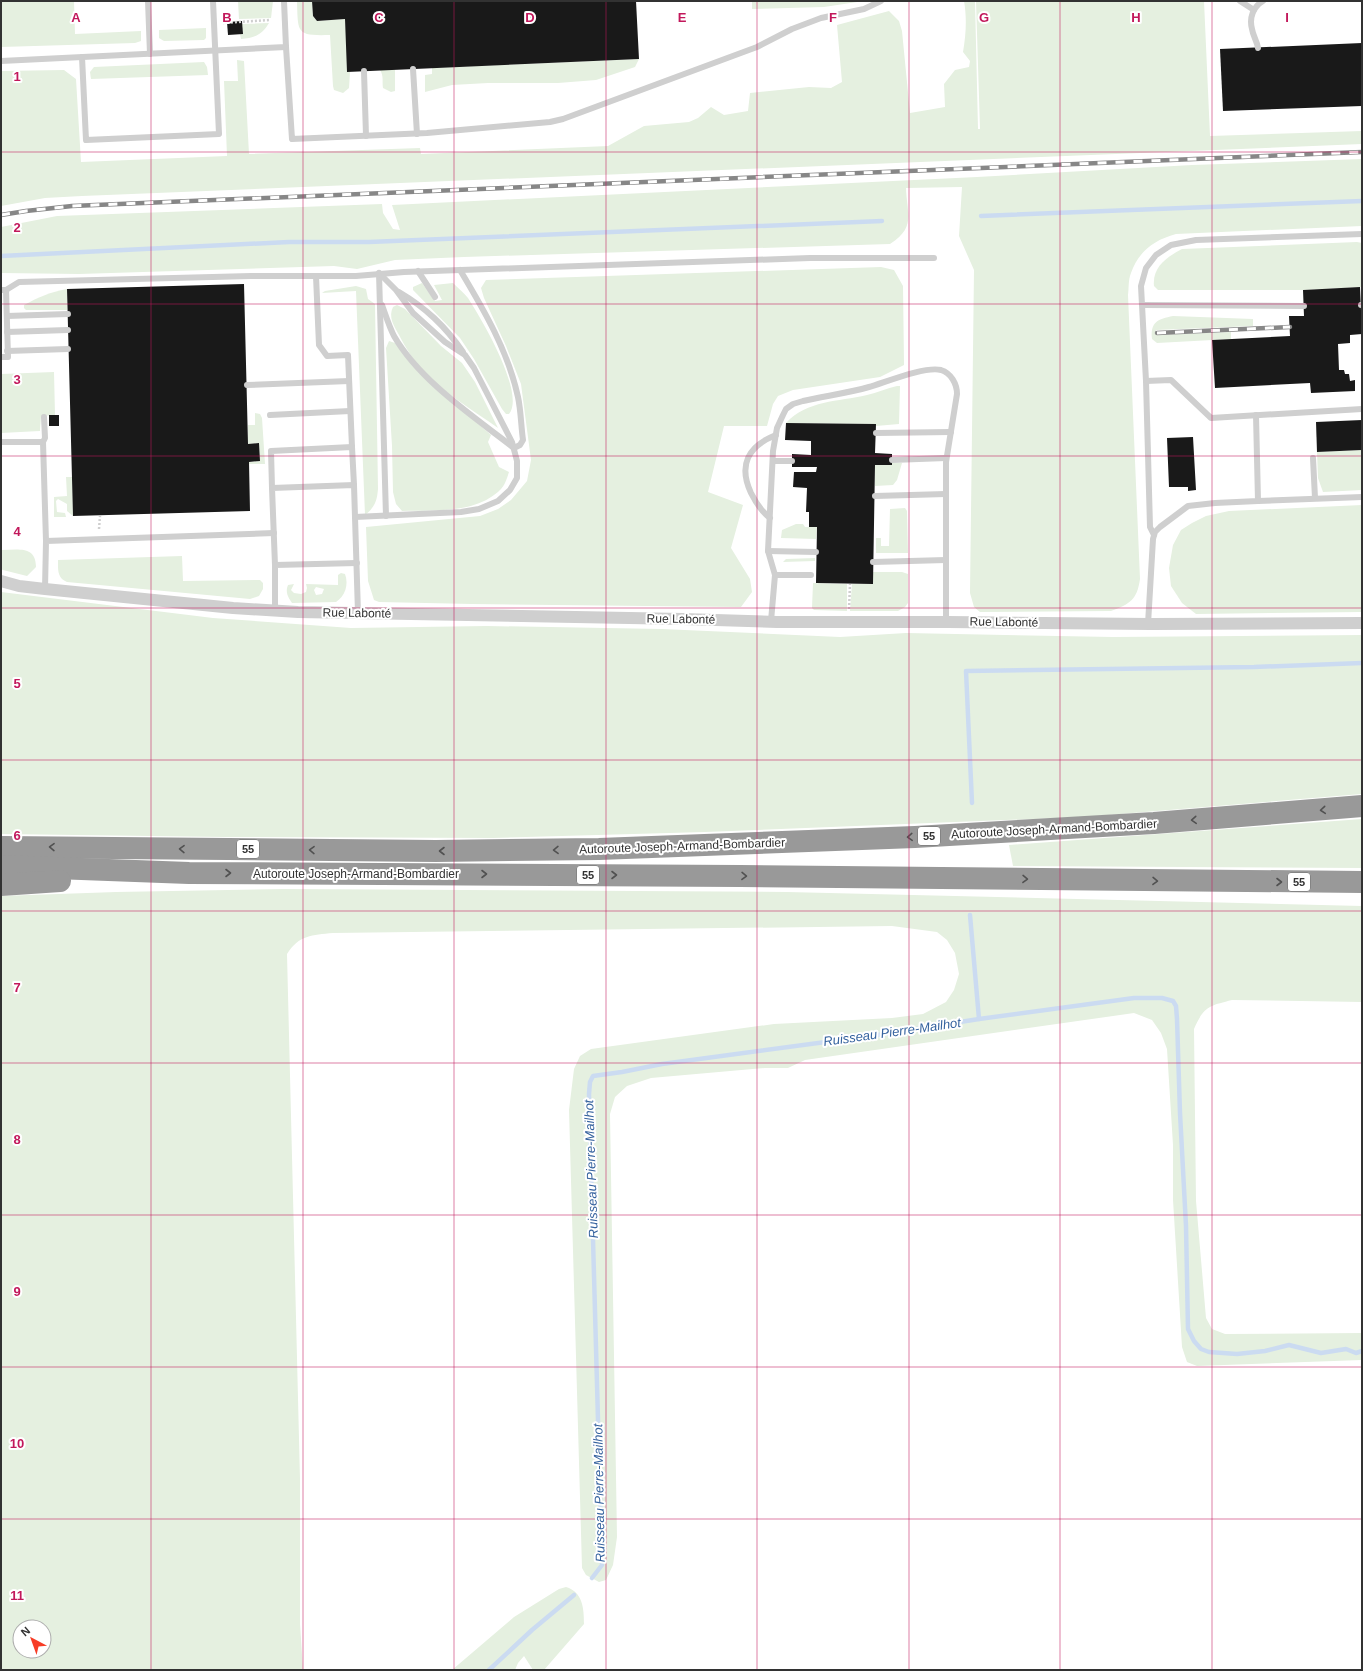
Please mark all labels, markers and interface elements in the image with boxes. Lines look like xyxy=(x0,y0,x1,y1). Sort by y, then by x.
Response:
text: A xyxy=(71,10,81,25)
text: B xyxy=(222,10,232,25)
text: C xyxy=(374,10,384,25)
text: D xyxy=(525,10,535,25)
text: E xyxy=(678,10,687,25)
text: F xyxy=(829,10,837,25)
text: G xyxy=(979,10,989,25)
text: H xyxy=(1131,10,1141,25)
text: I xyxy=(1285,10,1289,25)
text: 1 xyxy=(13,69,21,84)
text: 2 xyxy=(13,220,21,235)
text: 3 xyxy=(13,372,21,387)
text: 4 xyxy=(13,524,21,539)
street label: Rue Labonté xyxy=(323,605,392,621)
street label: Rue Labonté xyxy=(647,611,716,627)
street label: Rue Labonté xyxy=(970,614,1039,630)
text: 5 xyxy=(13,676,21,691)
one-way arrow xyxy=(1320,805,1326,814)
one-way arrow xyxy=(1191,816,1197,825)
street label: Autoroute Joseph-Armand-Bombardier xyxy=(951,817,1157,841)
road number: 55 xyxy=(918,827,940,845)
text: 6 xyxy=(13,828,21,843)
one-way arrow xyxy=(907,833,913,841)
street label: Autoroute Joseph-Armand-Bombardier xyxy=(579,835,785,857)
road number: 55 xyxy=(237,840,259,858)
one-way arrow xyxy=(49,843,55,851)
one-way arrow xyxy=(179,845,185,853)
one-way arrow xyxy=(309,846,315,854)
one-way arrow xyxy=(553,846,559,854)
one-way arrow xyxy=(439,847,445,855)
road number: 55 xyxy=(577,866,599,884)
street label: Autoroute Joseph-Armand-Bombardier xyxy=(253,867,459,881)
one-way arrow xyxy=(225,869,231,877)
one-way arrow xyxy=(481,870,487,878)
one-way arrow xyxy=(611,871,617,879)
one-way arrow xyxy=(741,872,747,880)
road number: 55 xyxy=(1288,873,1310,891)
one-way arrow xyxy=(1022,875,1028,883)
one-way arrow xyxy=(1152,877,1158,885)
one-way arrow xyxy=(1276,878,1282,886)
text: 7 xyxy=(13,980,21,995)
water label: Ruisseau Pierre-Mailhot xyxy=(822,1015,963,1049)
water label: Ruisseau Pierre-Mailhot xyxy=(581,1098,601,1239)
text: 8 xyxy=(13,1132,21,1147)
text: 9 xyxy=(13,1284,21,1299)
water label: Ruisseau Pierre-Mailhot xyxy=(590,1422,608,1562)
text: 10 xyxy=(10,1436,24,1451)
text: 11 xyxy=(10,1588,24,1603)
north arrow xyxy=(12,1619,52,1659)
text: N xyxy=(19,1624,32,1639)

